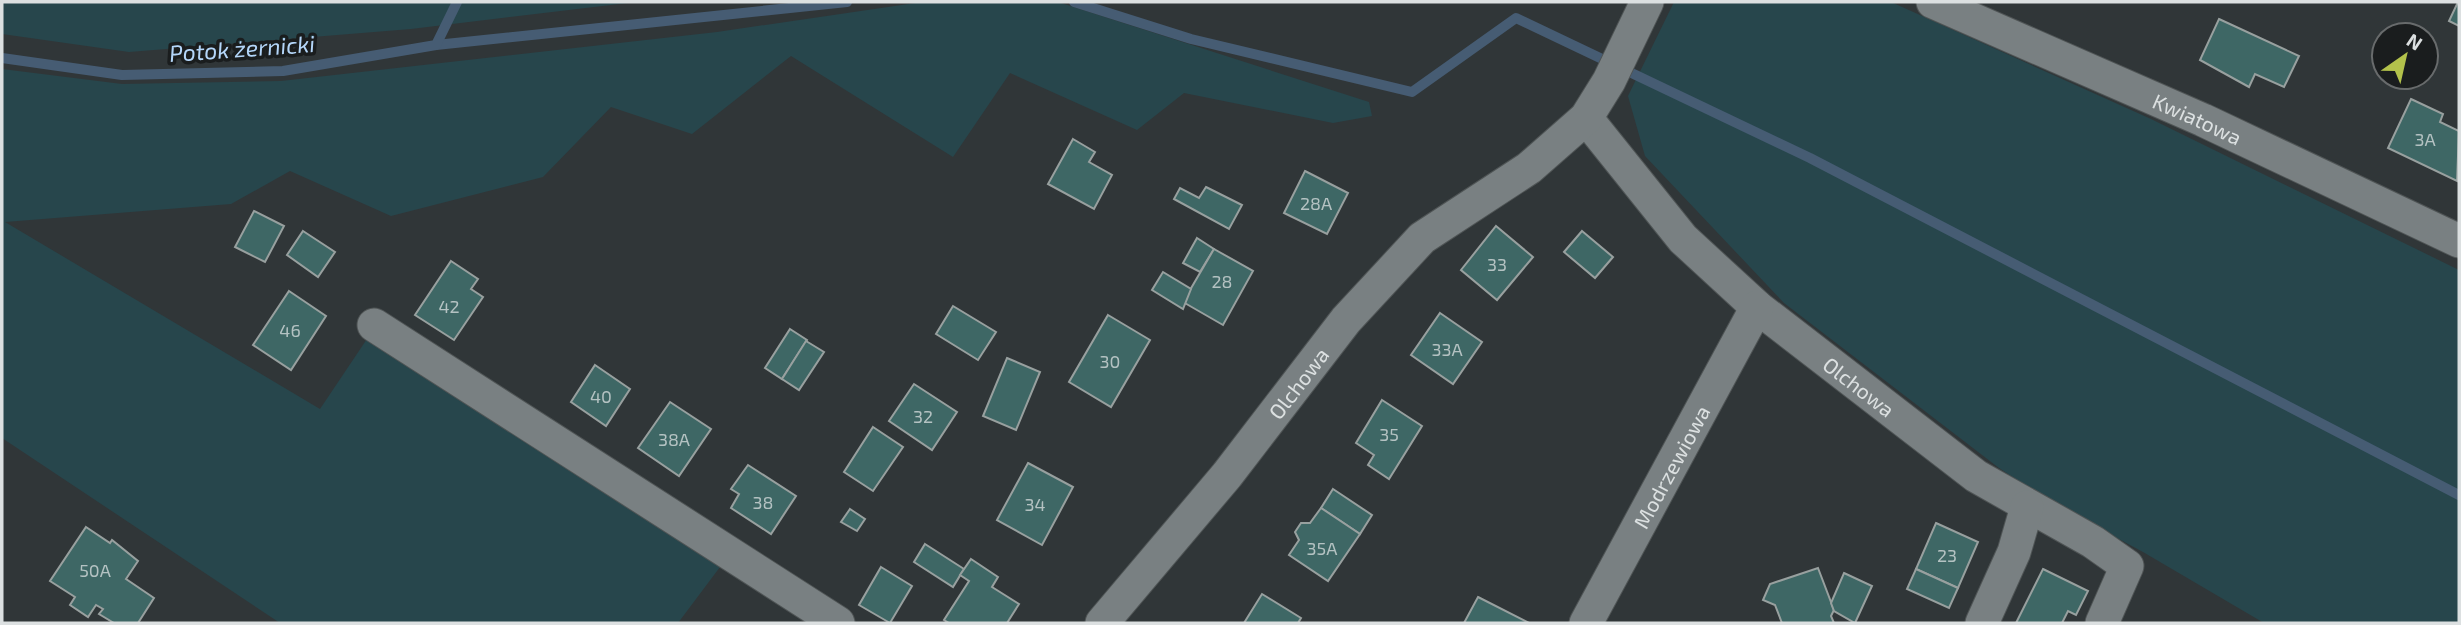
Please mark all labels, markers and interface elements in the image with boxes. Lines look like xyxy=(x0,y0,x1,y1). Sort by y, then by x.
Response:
north arrow xyxy=(2370,21,2440,91)
text: N xyxy=(2403,28,2427,55)
water label: Potok żernicki xyxy=(168,29,316,67)
street label: Kwiatowa xyxy=(2149,87,2246,149)
house number: 3A xyxy=(2414,128,2436,150)
house number: 28A xyxy=(1300,192,1333,214)
house number: 33 xyxy=(1487,253,1507,275)
house number: 28 xyxy=(1211,270,1233,292)
house number: 42 xyxy=(438,295,460,317)
house number: 46 xyxy=(279,319,301,341)
house number: 33A xyxy=(1431,338,1463,360)
street label: Olchowa xyxy=(1262,342,1333,423)
house number: 30 xyxy=(1100,350,1120,372)
street label: Olchowa xyxy=(1819,351,1900,421)
house number: 40 xyxy=(590,385,612,407)
street label: Modrzewiowa xyxy=(1627,401,1714,532)
house number: 32 xyxy=(913,405,933,427)
house number: 35 xyxy=(1379,423,1399,445)
house number: 38A xyxy=(658,428,691,450)
house number: 38 xyxy=(753,491,773,513)
house number: 34 xyxy=(1024,493,1046,515)
house number: 35A xyxy=(1307,537,1338,559)
house number: 23 xyxy=(1937,544,1957,566)
house number: 50A xyxy=(79,559,112,581)

